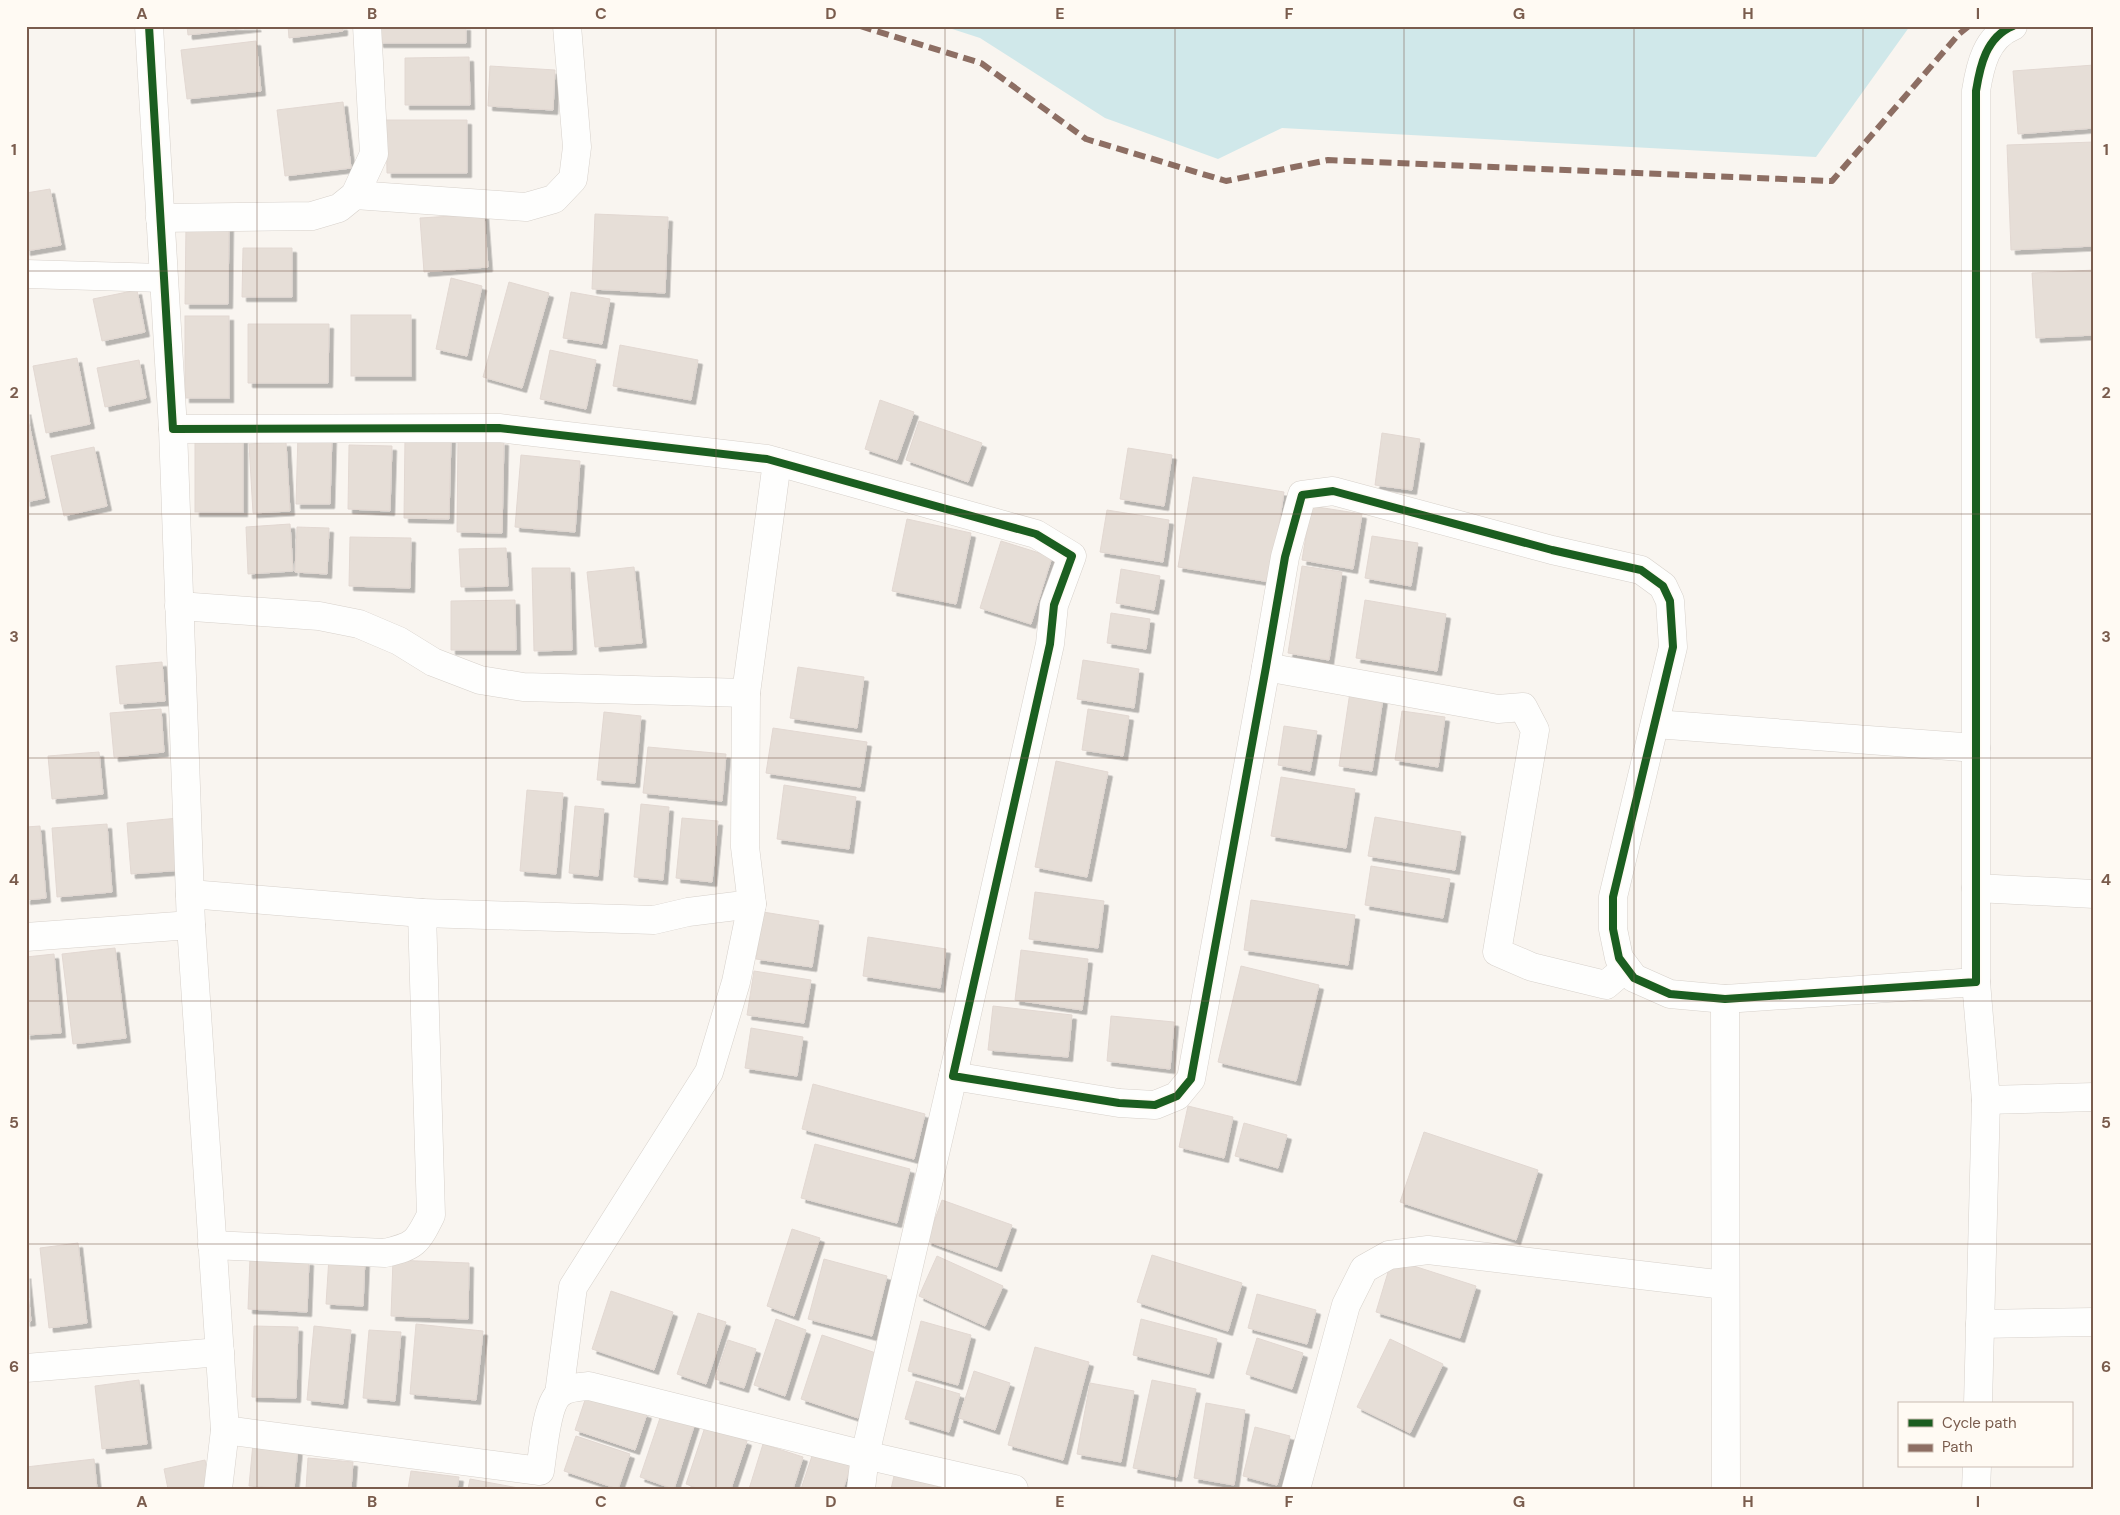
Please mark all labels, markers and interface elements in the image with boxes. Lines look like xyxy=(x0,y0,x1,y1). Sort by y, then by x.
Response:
text: A xyxy=(136,3,148,24)
text: B xyxy=(367,3,377,24)
text: C xyxy=(595,3,607,24)
text: D xyxy=(825,3,837,24)
text: E xyxy=(1055,3,1065,24)
text: F xyxy=(1285,3,1294,24)
text: G xyxy=(1513,3,1525,24)
text: H xyxy=(1742,3,1754,24)
text: I xyxy=(1976,3,1980,24)
text: 1 xyxy=(11,139,17,160)
text: 1 xyxy=(2103,139,2109,160)
text: 2 xyxy=(9,382,19,403)
text: 2 xyxy=(2101,382,2111,403)
text: 3 xyxy=(9,626,19,647)
text: 3 xyxy=(2101,626,2111,647)
text: 4 xyxy=(9,869,19,890)
text: 4 xyxy=(2101,869,2111,890)
text: 5 xyxy=(9,1112,19,1133)
text: 5 xyxy=(2101,1112,2111,1133)
text: 6 xyxy=(9,1356,19,1377)
text: 6 xyxy=(2101,1356,2111,1377)
legend xyxy=(1898,1402,2072,1468)
text: Cycle path xyxy=(1942,1413,2017,1433)
text: Path xyxy=(1942,1437,1973,1457)
text: A xyxy=(136,1491,148,1512)
text: B xyxy=(367,1491,377,1512)
text: C xyxy=(595,1491,607,1512)
text: D xyxy=(825,1491,837,1512)
text: E xyxy=(1055,1491,1065,1512)
text: F xyxy=(1285,1491,1294,1512)
text: G xyxy=(1513,1491,1525,1512)
text: H xyxy=(1742,1491,1754,1512)
text: I xyxy=(1976,1491,1980,1512)

